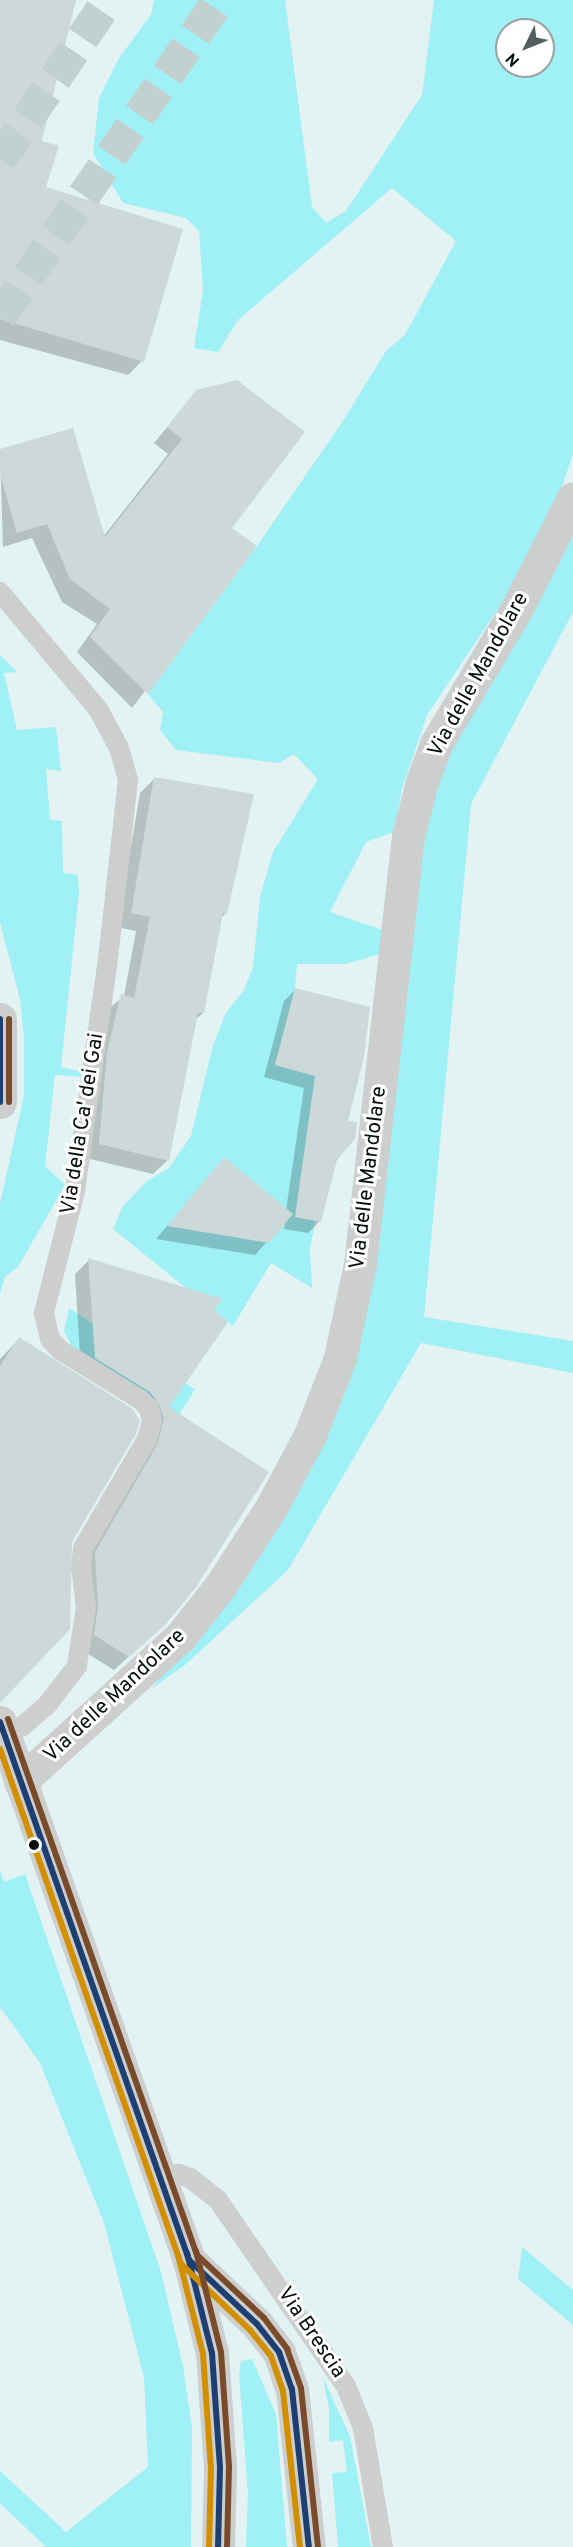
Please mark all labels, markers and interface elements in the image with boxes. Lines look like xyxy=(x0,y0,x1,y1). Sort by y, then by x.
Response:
north arrow xyxy=(495,18,555,78)
text: N xyxy=(502,48,525,70)
street label: Via delle Mandolare xyxy=(423,588,535,762)
street label: Via della Ca' dei Gai xyxy=(56,1031,110,1217)
street label: Via delle Mandolare xyxy=(345,1085,393,1271)
street label: Via delle Mandolare xyxy=(39,1624,191,1768)
unlabelled marker xyxy=(28,1839,40,1851)
street label: Via Brescia xyxy=(271,2283,351,2383)

